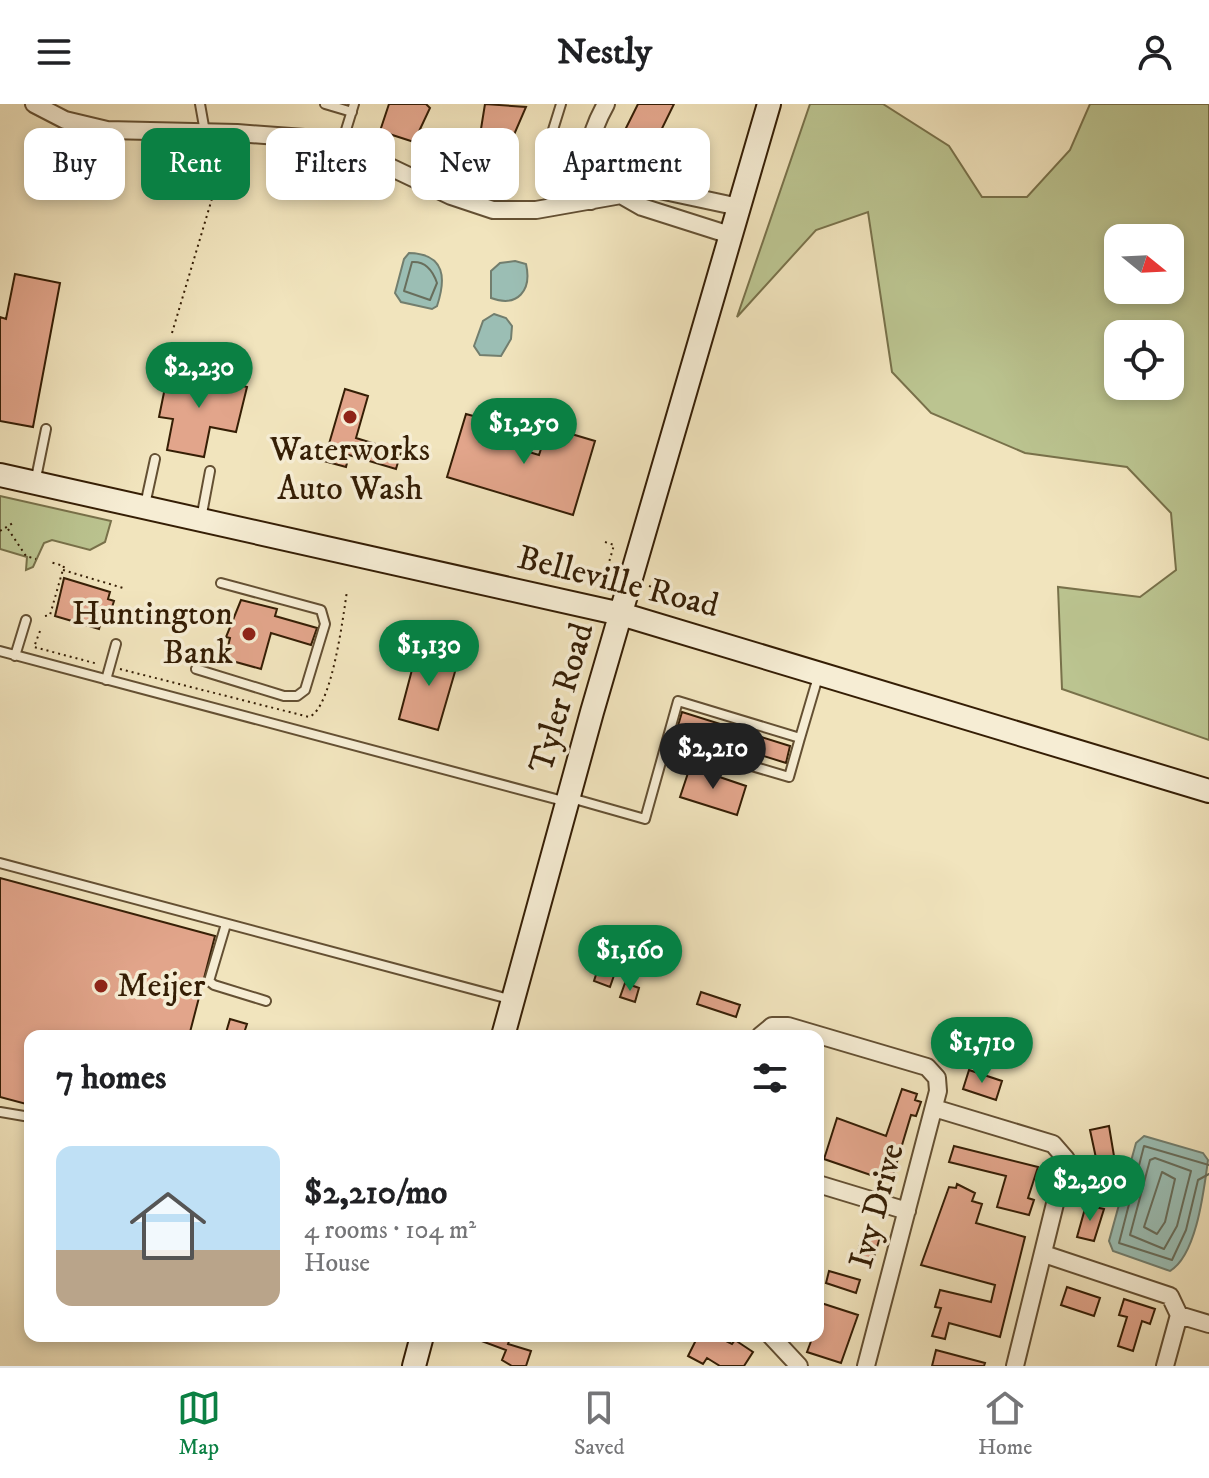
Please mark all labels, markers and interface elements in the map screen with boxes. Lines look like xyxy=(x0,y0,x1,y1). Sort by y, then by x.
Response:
icon: menu xyxy=(32,30,76,74)
text: Nestly xyxy=(557,30,652,75)
icon: person xyxy=(1133,30,1177,74)
chip: Buy xyxy=(24,128,125,200)
chip: Rent xyxy=(141,128,250,200)
chip: Filters xyxy=(266,128,395,200)
chip: New xyxy=(411,128,519,200)
chip: Apartment xyxy=(535,128,710,200)
north arrow xyxy=(1104,224,1184,304)
map controls xyxy=(1104,224,1184,400)
button: locate xyxy=(1104,320,1184,400)
pin: $2,230 xyxy=(134,342,264,410)
text: $2,230 xyxy=(164,351,234,384)
pin: $1,250 xyxy=(459,398,589,466)
text: $1,250 xyxy=(489,407,559,440)
marker: Waterworks Auto Wash xyxy=(341,408,359,426)
place label: Waterworks Auto Wash xyxy=(269,429,430,510)
street label: Belleville Road xyxy=(513,537,723,627)
place label: Huntington Bank xyxy=(72,593,233,674)
street label: Tyler Road xyxy=(521,618,603,778)
pin: $1,130 xyxy=(364,620,494,688)
marker: Huntington Bank xyxy=(240,625,258,643)
text: $1,130 xyxy=(397,629,461,662)
pin: $2,210 xyxy=(648,723,778,791)
text: $2,210 xyxy=(678,732,748,765)
pin: $1,160 xyxy=(565,925,695,993)
text: $1,160 xyxy=(596,934,664,967)
place label: Meijer xyxy=(117,965,206,1007)
marker: Meijer xyxy=(92,977,110,995)
pin: $1,710 xyxy=(917,1017,1047,1085)
text: $1,710 xyxy=(949,1026,1015,1059)
icon: filters xyxy=(748,1056,792,1100)
text: 7 homes xyxy=(56,1057,166,1099)
street label: Ivy Drive xyxy=(840,1139,914,1273)
pin: $2,290 xyxy=(1025,1155,1155,1223)
text: $2,290 xyxy=(1053,1164,1127,1197)
text: $2,210/mo xyxy=(304,1172,447,1214)
icon: home xyxy=(120,1178,216,1274)
text: 4 rooms · 104 m² xyxy=(304,1214,476,1247)
text: House xyxy=(304,1247,370,1280)
tab: Map xyxy=(177,1386,221,1461)
tab: Saved xyxy=(574,1386,625,1461)
tab: Home xyxy=(978,1386,1032,1461)

